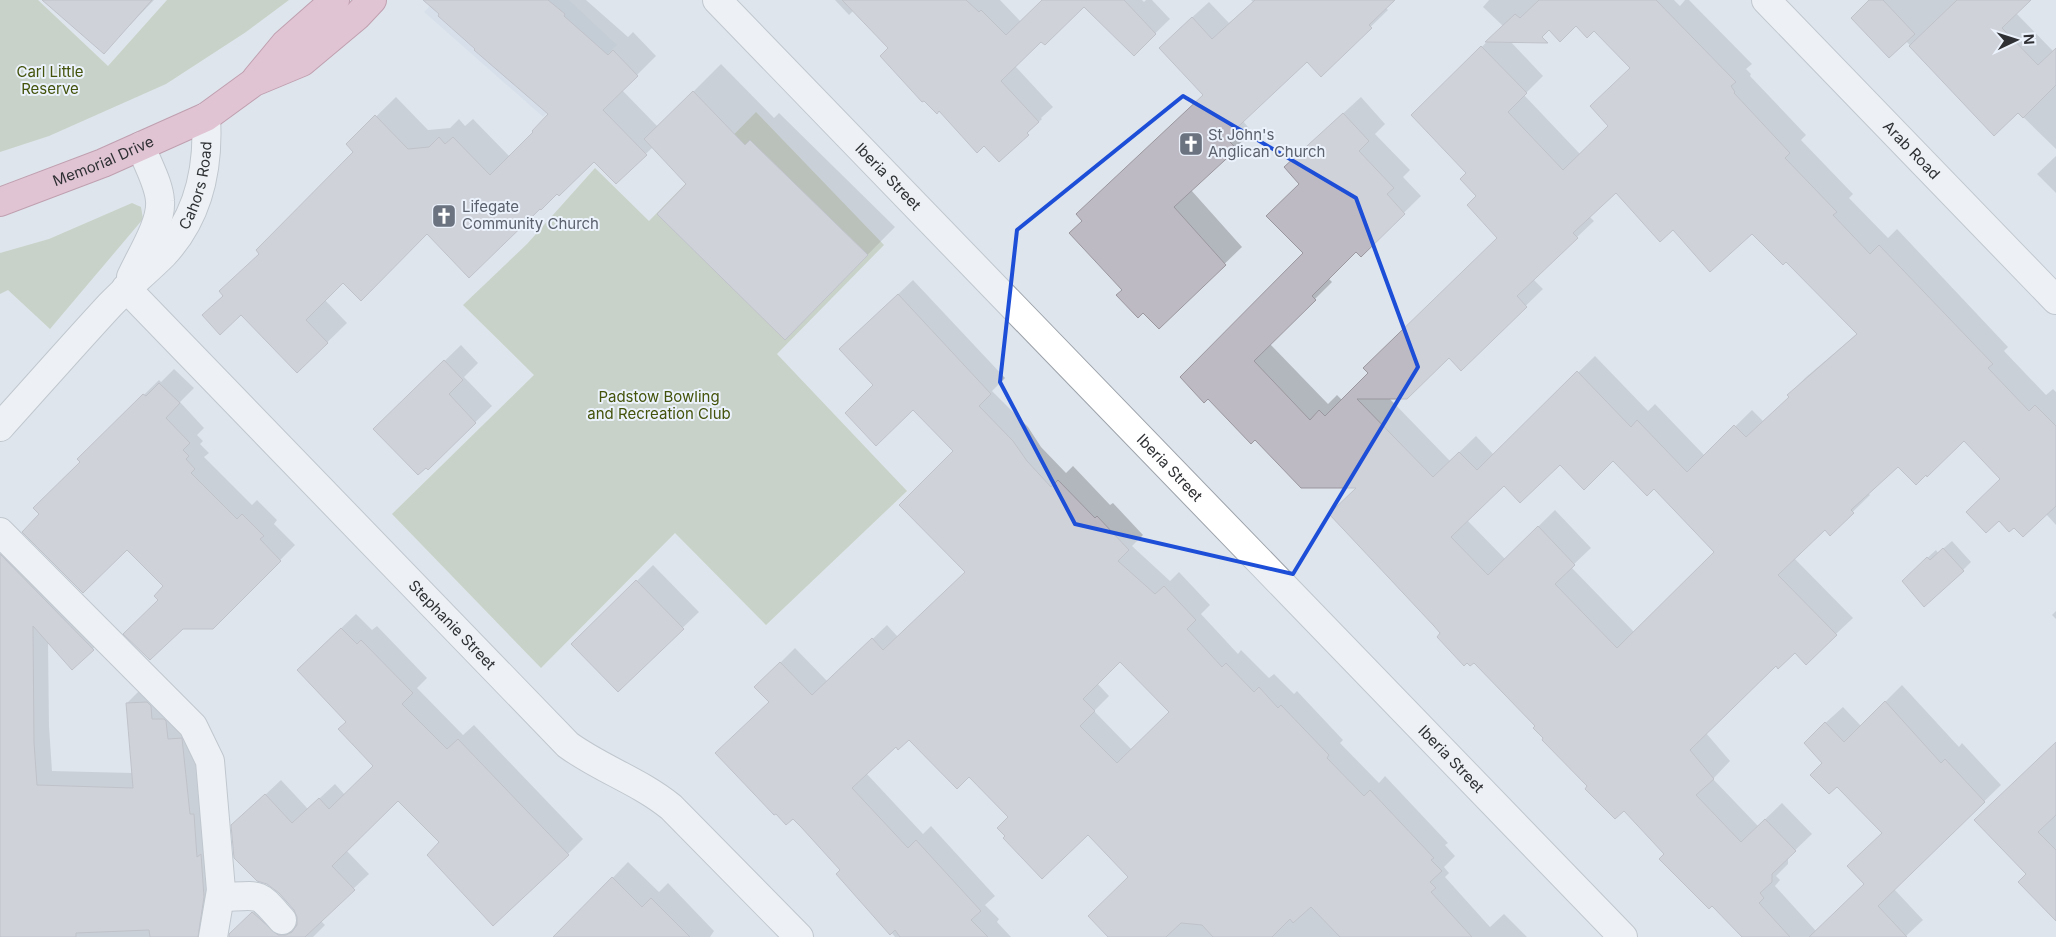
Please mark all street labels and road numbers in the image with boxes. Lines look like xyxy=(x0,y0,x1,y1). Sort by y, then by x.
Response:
street label: Arab Road xyxy=(1879,117,1944,183)
street label: Memorial Drive xyxy=(50,132,157,190)
street label: Iberia Street xyxy=(851,139,925,214)
street label: Cahors Road xyxy=(174,141,215,233)
street label: Iberia Street xyxy=(1133,430,1207,505)
street label: Stephanie Street xyxy=(405,576,500,674)
street label: Iberia Street xyxy=(1414,721,1488,797)

